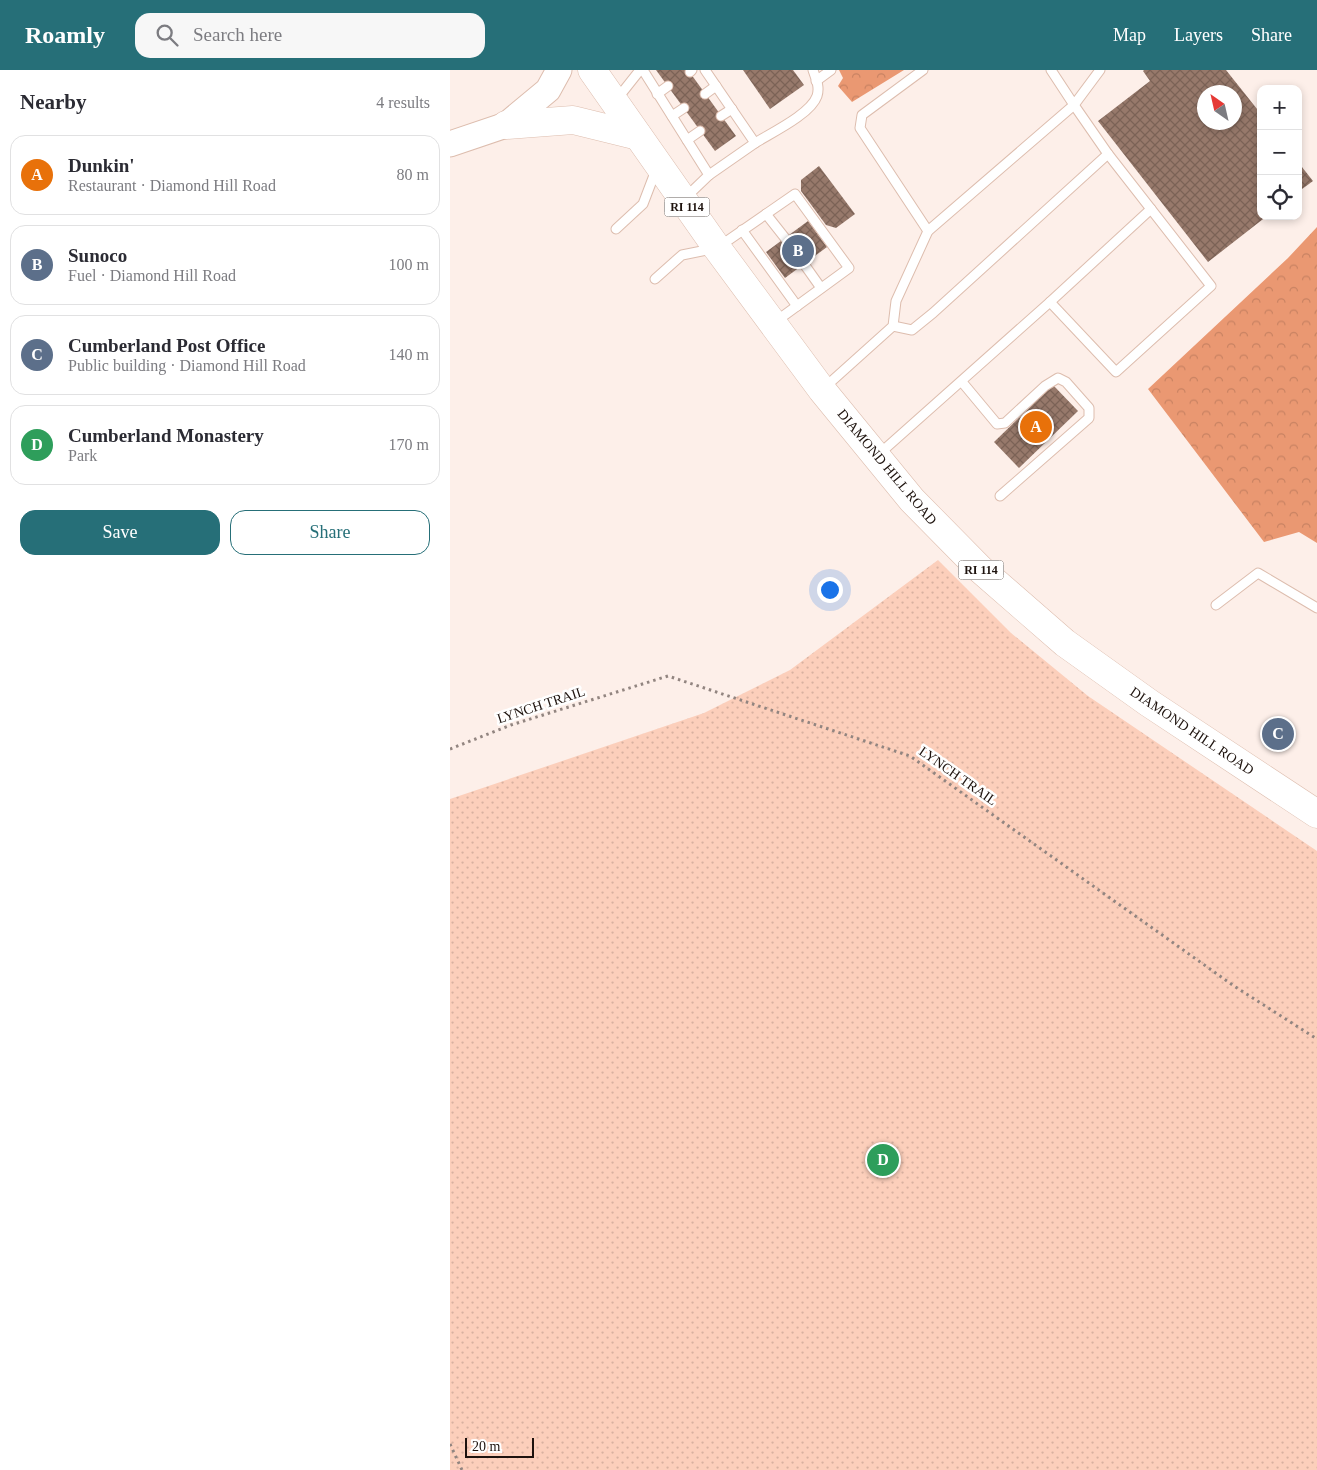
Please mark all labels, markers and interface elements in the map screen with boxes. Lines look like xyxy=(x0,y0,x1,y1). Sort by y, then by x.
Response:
search box xyxy=(135,13,485,58)
icon: search xyxy=(153,21,181,49)
text: Roamly xyxy=(25,22,105,48)
text: Search here xyxy=(193,24,282,45)
text: Map xyxy=(1113,25,1146,45)
text: Layers xyxy=(1174,25,1223,45)
text: Share xyxy=(1251,25,1292,45)
north arrow xyxy=(1197,85,1242,130)
map controls xyxy=(1257,85,1302,220)
button: + xyxy=(1257,85,1302,130)
text: Nearby xyxy=(20,90,87,114)
text: 4 results xyxy=(376,94,430,111)
button: − xyxy=(1257,130,1302,175)
text: Dunkin' xyxy=(68,155,135,176)
text: A xyxy=(31,166,43,183)
text: 80 m xyxy=(397,166,429,183)
button: locate xyxy=(1257,175,1302,220)
text: Restaurant · Diamond Hill Road xyxy=(68,177,276,194)
road number: RI 114 xyxy=(664,198,710,216)
pin: B xyxy=(782,232,814,270)
text: Sunoco xyxy=(68,245,127,266)
text: B xyxy=(32,256,42,273)
text: 100 m xyxy=(389,256,429,273)
text: Fuel · Diamond Hill Road xyxy=(68,267,236,284)
text: Cumberland Post Office xyxy=(68,335,265,356)
text: C xyxy=(31,346,43,363)
text: 140 m xyxy=(389,346,429,363)
text: Public building · Diamond Hill Road xyxy=(68,357,306,374)
street label: DIAMOND HILL ROAD xyxy=(834,406,940,528)
pin: A xyxy=(1020,408,1052,446)
text: Cumberland Monastery xyxy=(68,425,264,446)
text: D xyxy=(31,436,43,453)
text: 170 m xyxy=(389,436,429,453)
text: Park xyxy=(68,447,97,464)
button: Save xyxy=(20,510,220,555)
button: Share xyxy=(230,510,430,555)
road number: RI 114 xyxy=(958,560,1004,580)
your location xyxy=(817,577,843,603)
street label: LYNCH TRAIL xyxy=(495,684,587,726)
street label: DIAMOND HILL ROAD xyxy=(1127,684,1257,778)
pin: C xyxy=(1262,715,1294,753)
street label: LYNCH TRAIL xyxy=(916,744,1000,808)
pin: D xyxy=(867,1141,899,1179)
scale bar xyxy=(465,1435,534,1458)
text: 20 m xyxy=(472,1439,500,1454)

